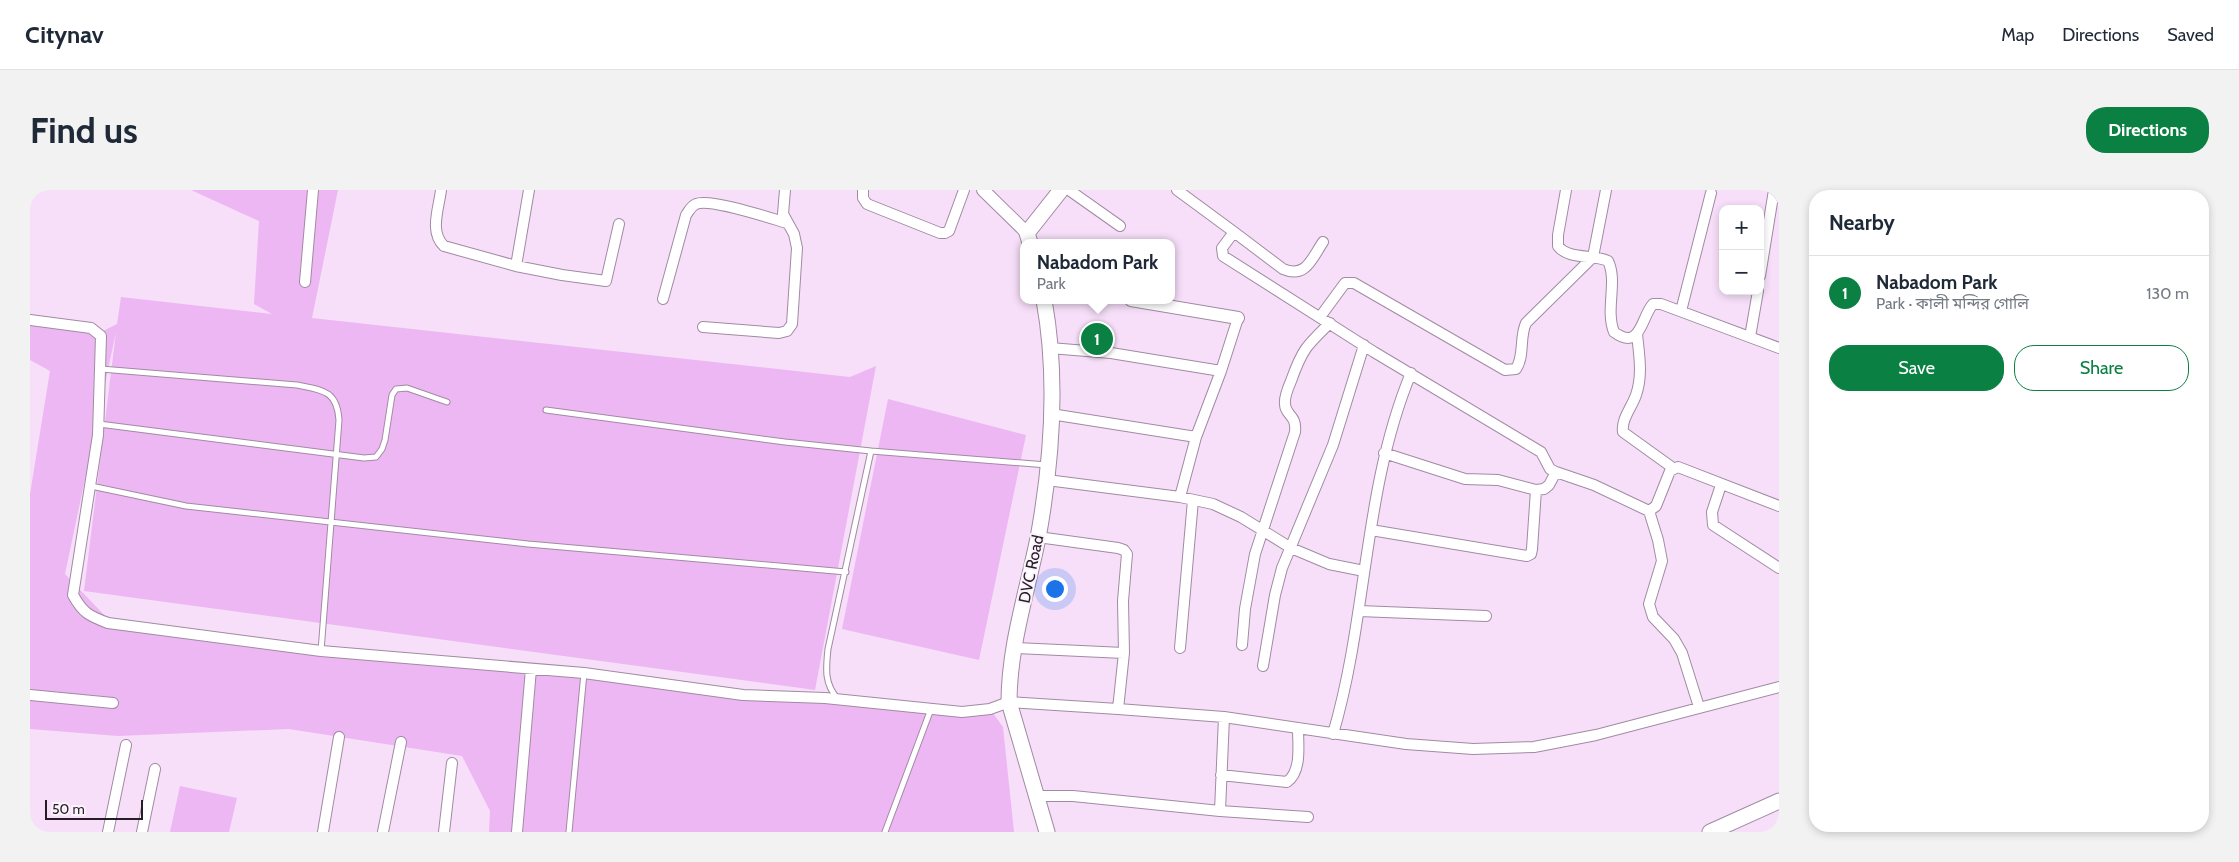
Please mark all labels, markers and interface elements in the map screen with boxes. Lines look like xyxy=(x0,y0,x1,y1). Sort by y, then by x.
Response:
text: Citynav xyxy=(25,20,104,49)
text: Map xyxy=(2001,24,2034,46)
text: Directions xyxy=(2062,24,2139,46)
text: Saved xyxy=(2167,24,2214,46)
button: Directions xyxy=(2086,107,2209,153)
text: Find us xyxy=(30,109,138,152)
map controls xyxy=(1719,205,1764,295)
button: + xyxy=(1719,205,1764,250)
text: Nearby xyxy=(1829,210,1895,235)
popup xyxy=(1020,239,1175,304)
button: − xyxy=(1719,250,1764,295)
text: Nabadom Park xyxy=(1037,251,1158,274)
text: Nabadom Park xyxy=(1876,271,1998,294)
text: Park xyxy=(1037,274,1066,293)
text: 1 xyxy=(1842,284,1848,303)
text: 130 m xyxy=(2146,284,2189,303)
text: Park · কালী মন্দির গোলি xyxy=(1876,294,2029,313)
pin: 1 xyxy=(1081,320,1113,358)
button: Save xyxy=(1829,345,2004,391)
button: Share xyxy=(2014,345,2189,391)
street label: DVC Road xyxy=(1015,533,1047,605)
your location xyxy=(1042,576,1068,602)
scale bar xyxy=(45,797,142,820)
text: 50 m xyxy=(52,800,85,818)

